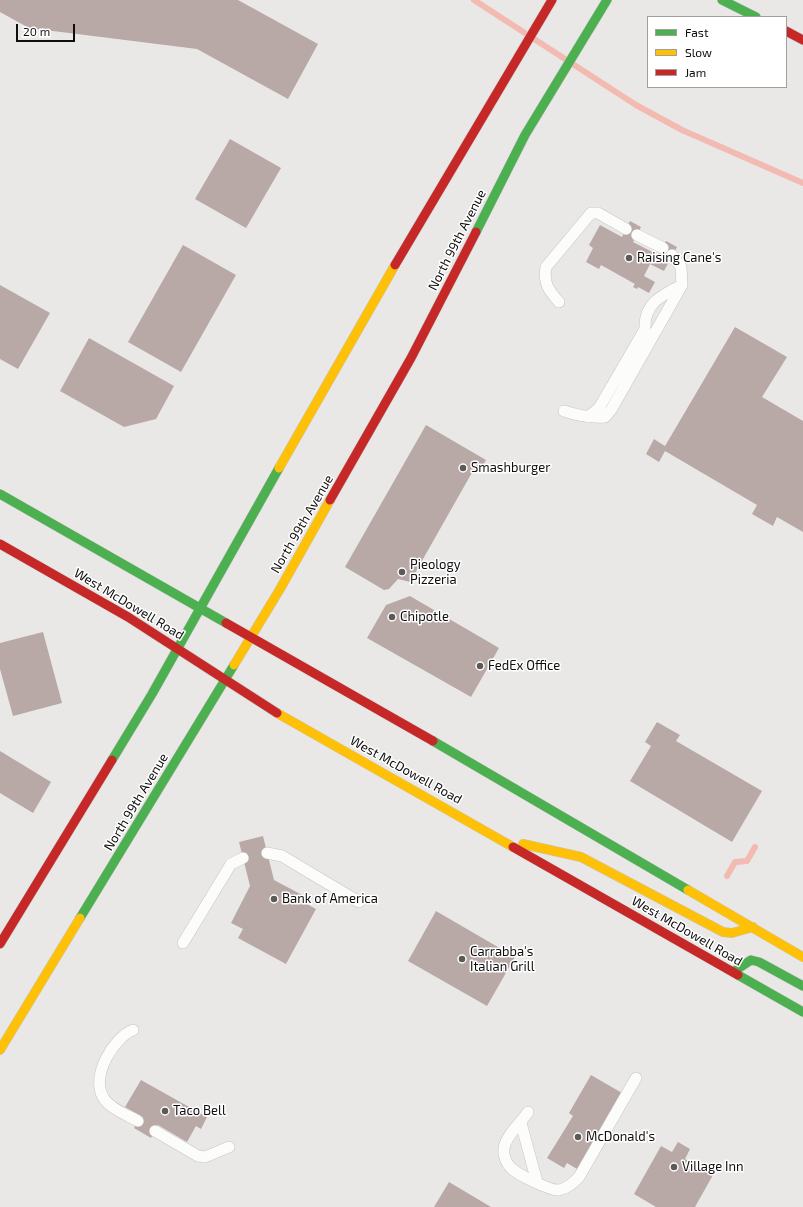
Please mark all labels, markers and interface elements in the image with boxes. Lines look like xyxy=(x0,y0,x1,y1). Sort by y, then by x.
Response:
scale bar xyxy=(18,16,77,42)
legend xyxy=(647,16,787,88)
text: 20 m xyxy=(23,24,50,38)
text: Fast xyxy=(685,25,708,39)
text: Slow xyxy=(685,45,712,59)
text: Jam xyxy=(685,65,706,79)
street label: North 99th Avenue xyxy=(425,187,489,293)
place label: Raising Cane's xyxy=(637,250,721,266)
marker: Raising Cane's xyxy=(624,253,634,263)
place label: Smashburger xyxy=(471,460,550,476)
marker: Smashburger xyxy=(458,463,468,473)
street label: North 99th Avenue xyxy=(267,472,337,576)
place label: Pieology Pizzeria xyxy=(410,557,461,588)
street label: West McDowell Road xyxy=(71,565,187,643)
marker: Pieology Pizzeria xyxy=(397,567,407,577)
place label: Chipotle xyxy=(400,609,449,625)
marker: Chipotle xyxy=(387,612,397,622)
place label: FedEx Office xyxy=(488,658,560,674)
marker: FedEx Office xyxy=(475,661,485,671)
street label: West McDowell Road xyxy=(347,733,465,807)
street label: North 99th Avenue xyxy=(101,750,171,854)
place label: Bank of America xyxy=(282,891,378,907)
street label: West McDowell Road xyxy=(629,893,745,969)
marker: Bank of America xyxy=(269,894,279,904)
place label: Carrabba's Italian Grill xyxy=(470,944,534,975)
marker: Carrabba's Italian Grill xyxy=(457,954,467,964)
place label: Taco Bell xyxy=(173,1103,226,1119)
marker: Taco Bell xyxy=(160,1106,170,1116)
place label: McDonald's xyxy=(586,1129,655,1145)
marker: McDonald's xyxy=(573,1132,583,1142)
place label: Village Inn xyxy=(682,1159,744,1175)
marker: Village Inn xyxy=(669,1162,679,1172)

